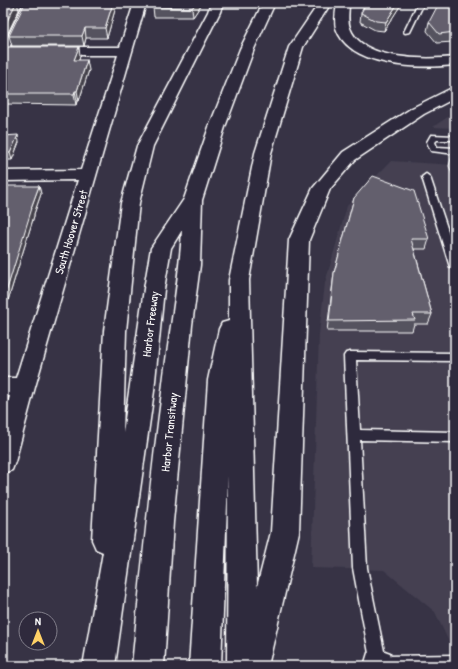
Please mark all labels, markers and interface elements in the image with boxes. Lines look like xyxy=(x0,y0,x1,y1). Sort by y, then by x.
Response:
street label: South Hoover Street xyxy=(50,187,92,276)
street label: Harbor Freeway xyxy=(138,290,162,358)
street label: Harbor Transitway xyxy=(156,392,182,472)
north arrow xyxy=(18,611,58,651)
text: N xyxy=(35,614,41,628)

